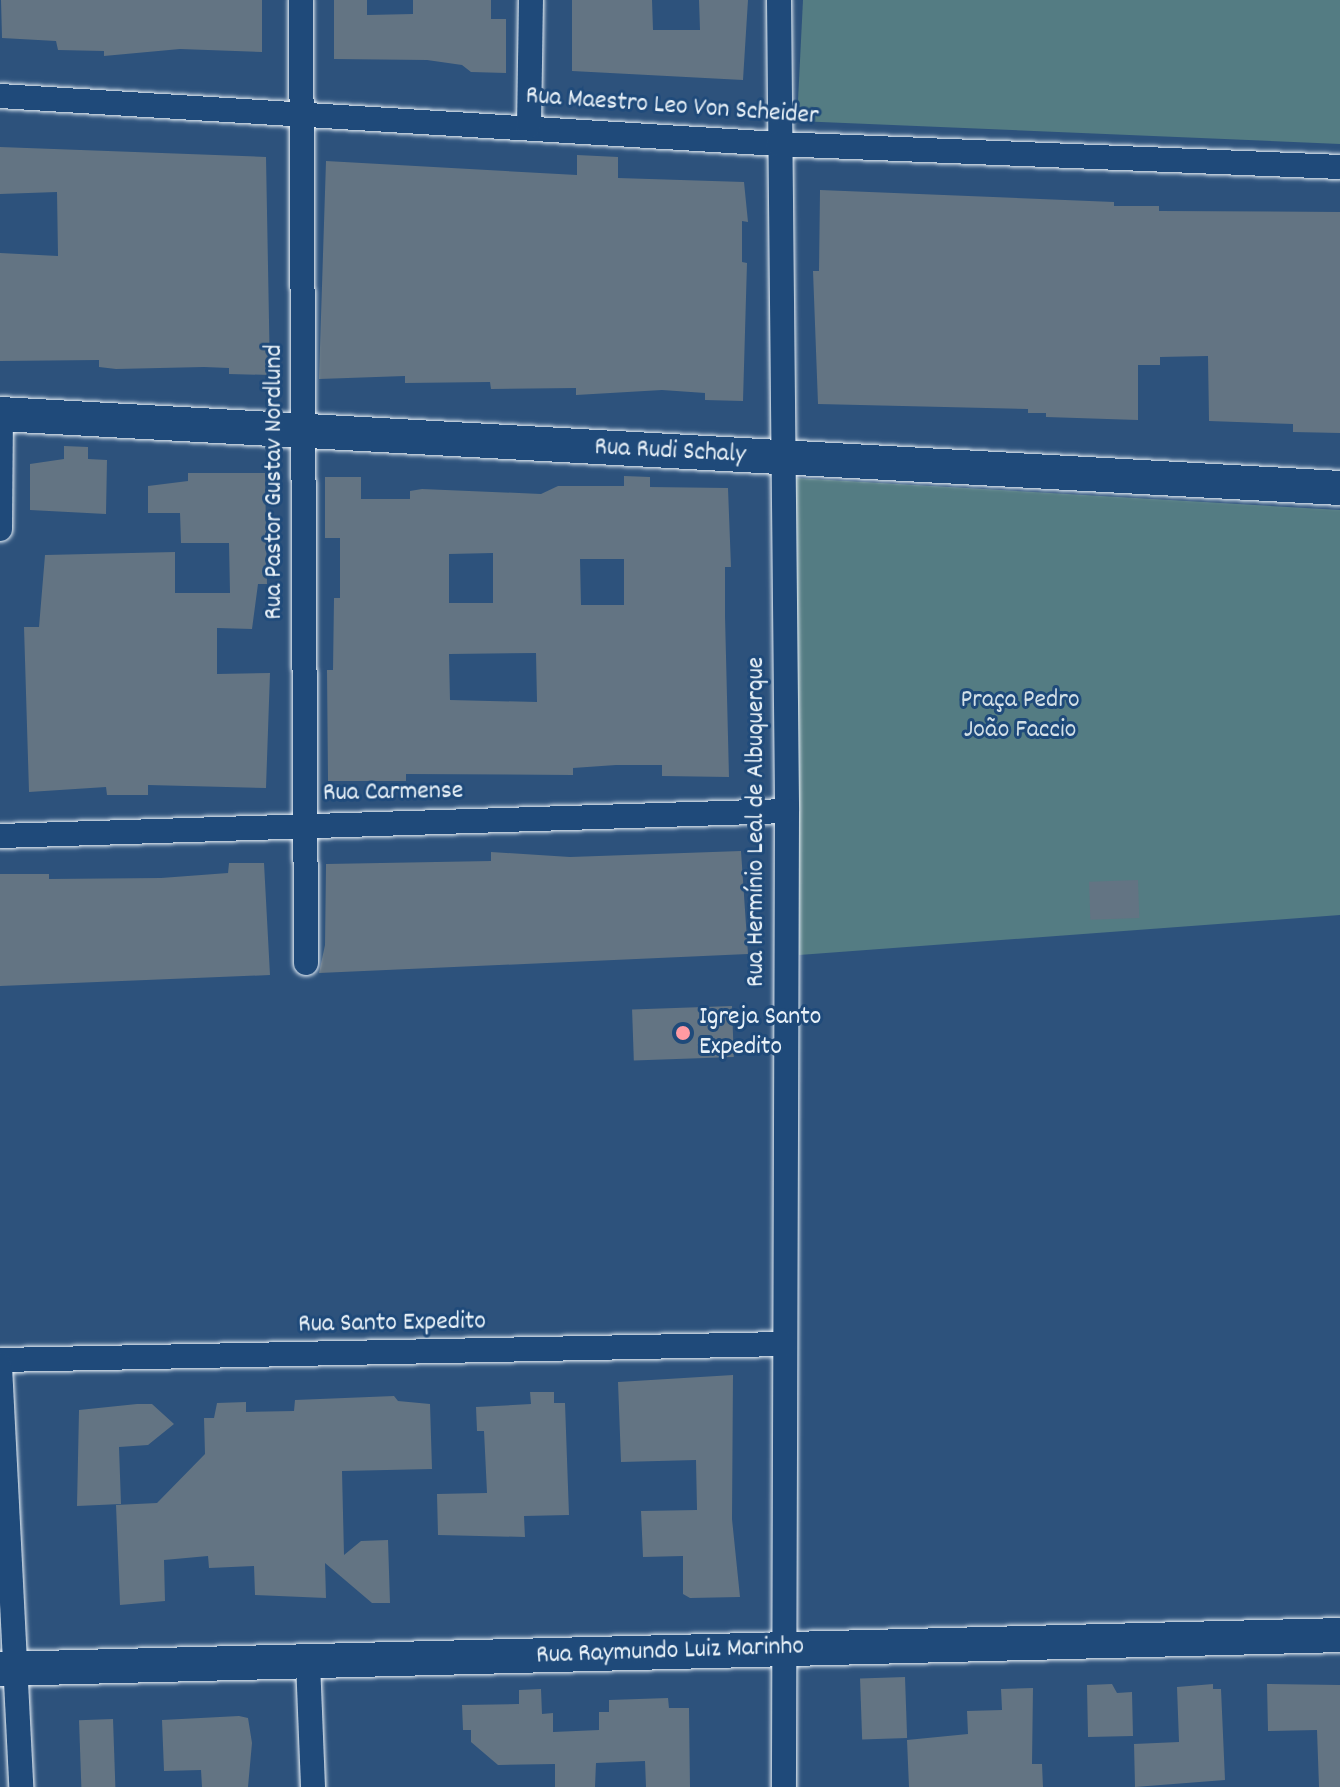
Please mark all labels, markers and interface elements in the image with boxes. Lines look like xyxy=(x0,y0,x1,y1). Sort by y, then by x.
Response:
street label: Rua Maestro Leo Von Scheider xyxy=(524,81,820,133)
street label: Rua Pastor Gustav Nordlund xyxy=(259,344,291,620)
street label: Rua Rudi Schaly xyxy=(594,432,746,472)
street label: Rua Hermínio Leal de Albuquerque xyxy=(741,657,773,987)
park label: Praça Pedro João Faccio xyxy=(961,685,1079,746)
street label: Rua Carmense xyxy=(323,776,463,810)
place label: Igreja Santo Expedito xyxy=(699,1002,821,1064)
marker: Igreja Santo Expedito xyxy=(674,1024,692,1042)
street label: Rua Santo Expedito xyxy=(298,1307,486,1341)
street label: Rua Raymundo Luiz Marinho xyxy=(536,1632,804,1672)

